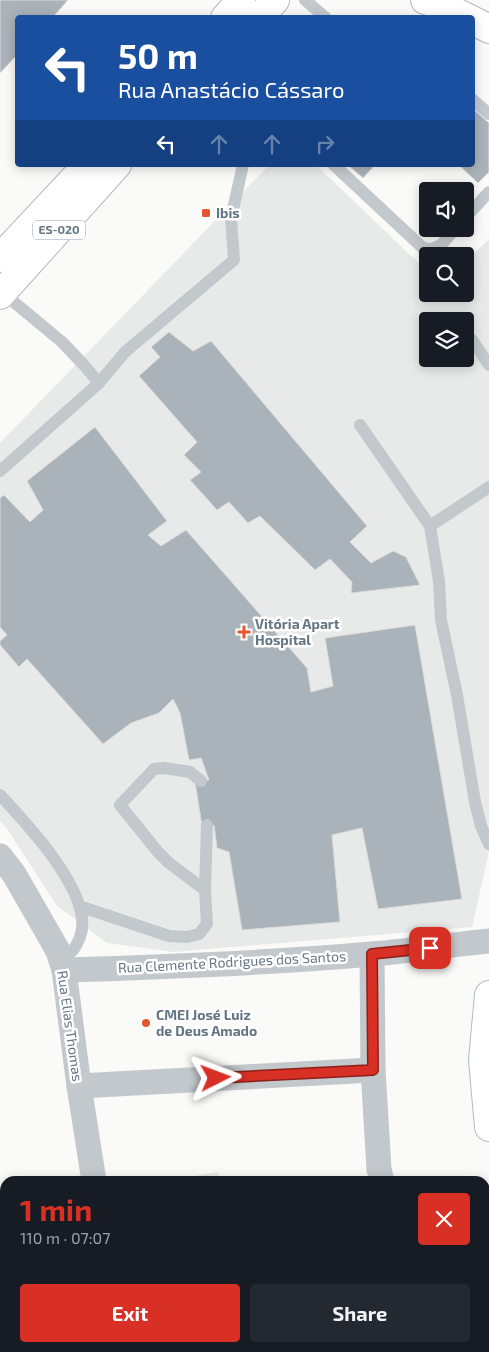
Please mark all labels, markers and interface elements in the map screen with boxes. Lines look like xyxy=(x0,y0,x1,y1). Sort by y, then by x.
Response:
text: 50 m xyxy=(118,34,198,76)
icon: left xyxy=(35,35,100,100)
text: Rua Anastácio Cássaro xyxy=(118,76,344,102)
icon: left xyxy=(152,130,180,158)
icon: ahead xyxy=(205,130,233,158)
icon: ahead xyxy=(258,130,286,158)
icon: right xyxy=(311,130,339,158)
map controls xyxy=(419,182,474,367)
button: sound xyxy=(419,182,474,237)
place label: Ibis xyxy=(216,204,240,221)
marker: Ibis xyxy=(200,207,212,219)
road number: ES-020 xyxy=(33,220,85,240)
button: search xyxy=(419,247,474,302)
button: layers xyxy=(419,312,474,367)
place label: Vitória Apart Hospital xyxy=(255,615,340,648)
marker: Vitória Apart Hospital xyxy=(237,625,251,639)
pin xyxy=(409,927,451,969)
icon: arrive xyxy=(416,934,444,962)
street label: Rua Clemente Rodrigues dos Santos xyxy=(117,947,346,976)
street label: Rua Elias Thomas xyxy=(54,969,87,1082)
place label: CMEI José Luiz de Deus Amado xyxy=(156,1006,257,1039)
marker: CMEI José Luiz de Deus Amado xyxy=(140,1017,152,1029)
position arrow xyxy=(189,1051,241,1103)
text: 1 min xyxy=(20,1191,92,1227)
button: close xyxy=(418,1193,470,1245)
text: 110 m · 07:07 xyxy=(20,1228,110,1247)
button: Exit xyxy=(20,1284,240,1342)
button: Share xyxy=(250,1284,470,1342)

